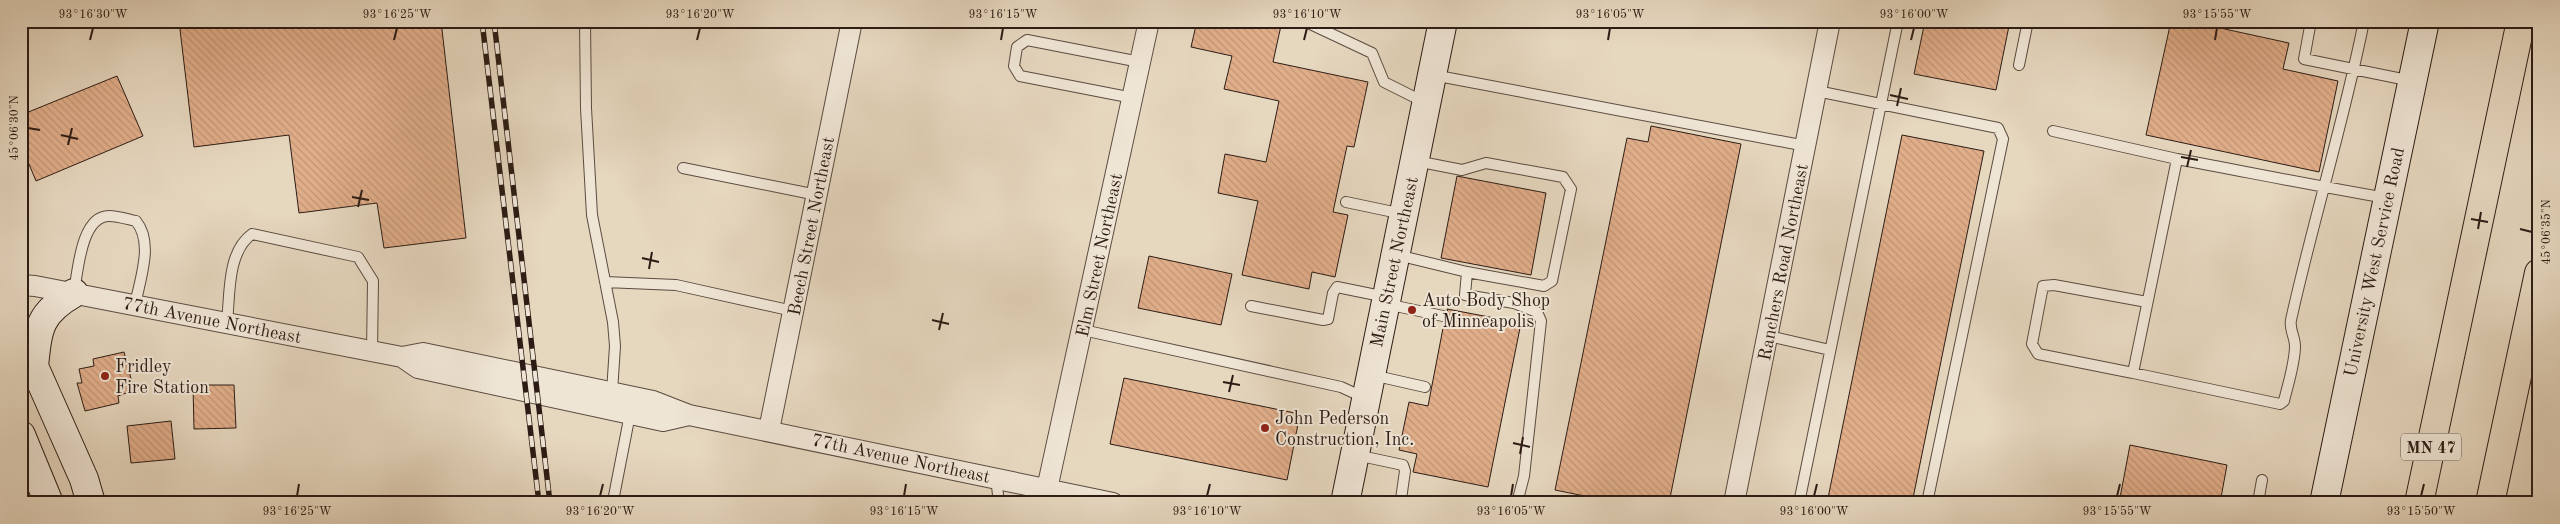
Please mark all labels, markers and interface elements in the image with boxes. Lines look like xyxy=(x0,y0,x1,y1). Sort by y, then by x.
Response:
text: 93°16'25"W xyxy=(362,8,432,21)
text: 93°16'15"W xyxy=(968,8,1038,21)
text: 93°16'05"W xyxy=(1575,8,1645,21)
text: 93°15'55"W xyxy=(2182,8,2252,21)
text: 93°16'30"W xyxy=(58,9,128,21)
text: 93°16'20"W xyxy=(665,9,735,21)
text: 93°16'10"W xyxy=(1272,9,1342,21)
text: 93°16'00"W xyxy=(1879,9,1949,21)
text: 45°06'30"N xyxy=(8,95,21,161)
street label: Beech Street Northeast xyxy=(786,135,838,317)
street label: University West Service Road xyxy=(2342,146,2408,378)
street label: Ranchers Road Northeast xyxy=(1756,162,1812,362)
street label: Elm Street Northeast xyxy=(1074,172,1126,339)
street label: Main Street Northeast xyxy=(1368,175,1422,349)
text: 45°06'35"N xyxy=(2540,199,2553,265)
place label: Auto Body Shop of Minneapolis xyxy=(1422,292,1550,331)
street label: 77th Avenue Northeast xyxy=(121,295,303,347)
marker: Auto Body Shop of Minneapolis xyxy=(1406,304,1418,316)
place label: Fridley Fire Station xyxy=(115,358,209,397)
marker: Fridley Fire Station xyxy=(99,370,111,382)
place label: John Pederson Construction, Inc. xyxy=(1275,410,1414,449)
marker: John Pederson Construction, Inc. xyxy=(1259,422,1271,434)
street label: 77th Avenue Northeast xyxy=(810,431,992,487)
road number: MN 47 xyxy=(2401,434,2461,461)
text: 93°16'25"W xyxy=(262,505,332,518)
text: 93°16'15"W xyxy=(869,505,939,518)
text: 93°16'05"W xyxy=(1476,505,1546,518)
text: 93°15'55"W xyxy=(2082,505,2152,518)
text: 93°15'50"W xyxy=(2386,505,2456,518)
text: 93°16'20"W xyxy=(565,506,635,518)
text: 93°16'10"W xyxy=(1172,506,1242,518)
text: 93°16'00"W xyxy=(1779,506,1849,518)

